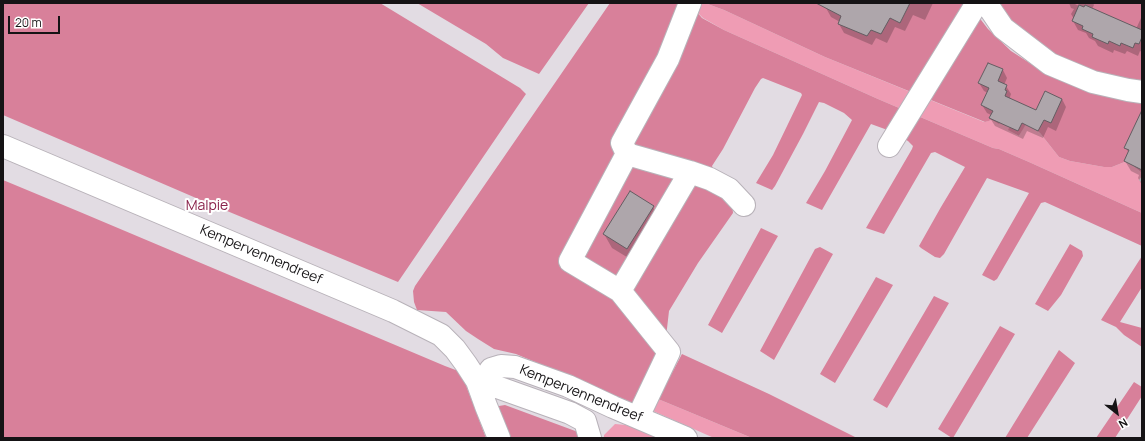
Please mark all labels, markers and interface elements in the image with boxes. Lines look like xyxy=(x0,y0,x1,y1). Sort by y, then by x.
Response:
scale bar xyxy=(10,8,62,34)
text: 20 m xyxy=(15,14,42,31)
park label: Malpie xyxy=(186,198,228,214)
street label: Kempervennendreef xyxy=(197,222,325,288)
street label: Kempervennendreef xyxy=(517,362,645,426)
north arrow xyxy=(1097,393,1137,433)
text: N xyxy=(1116,415,1131,432)

